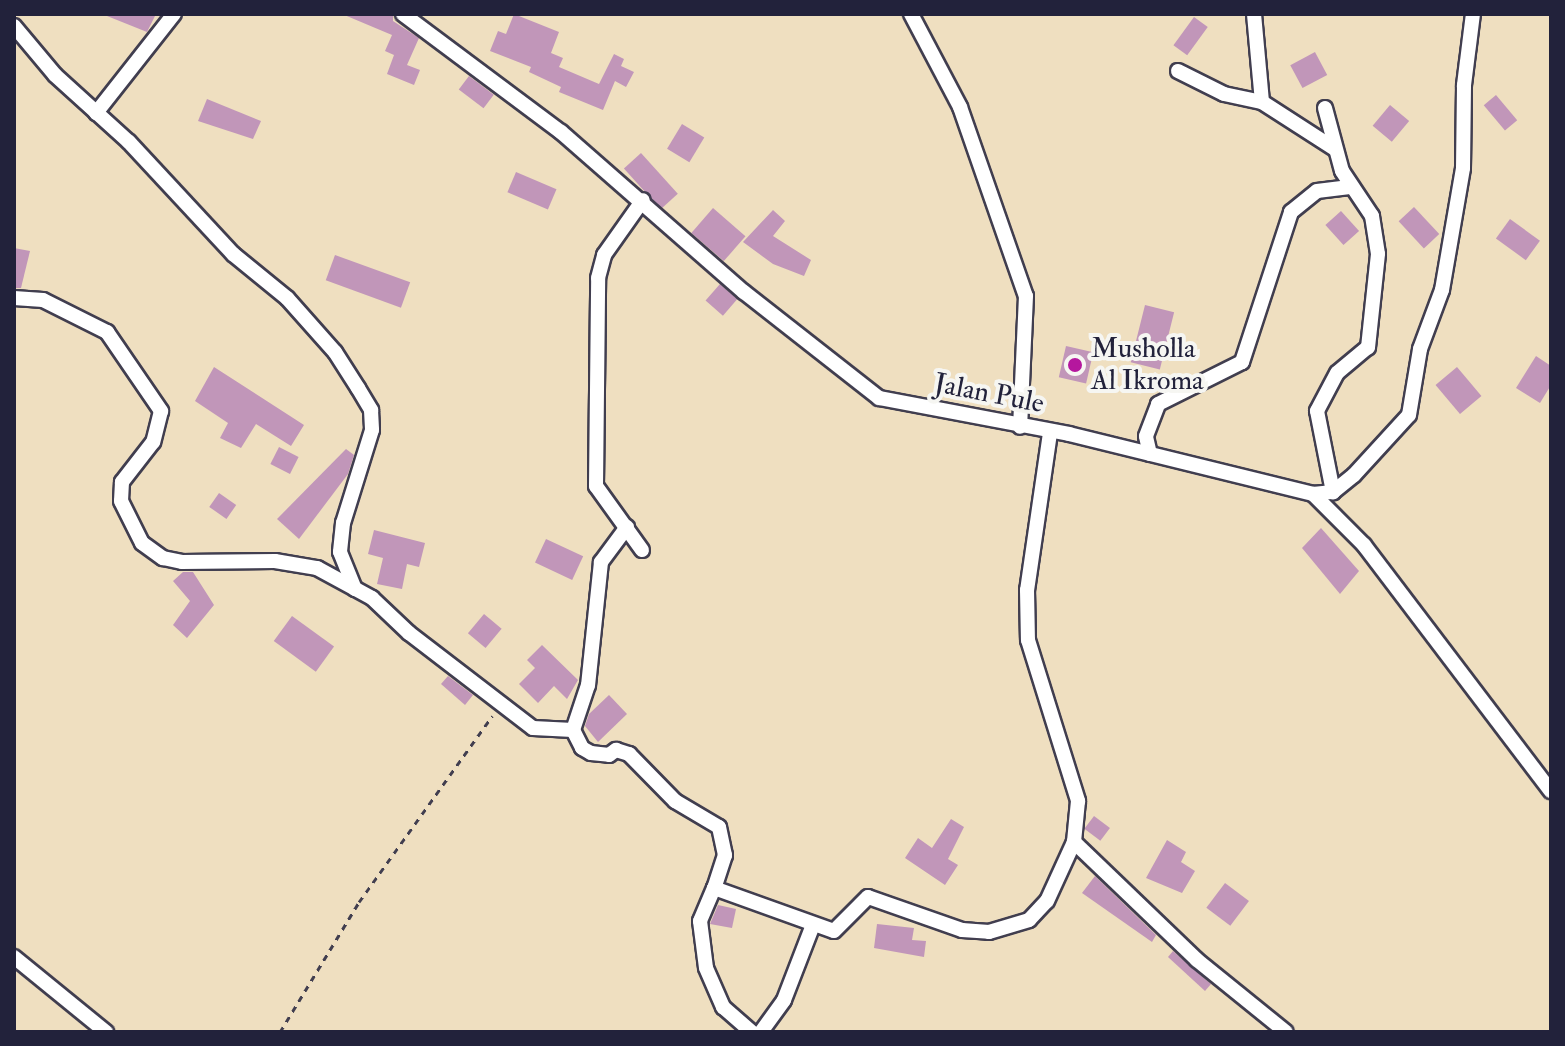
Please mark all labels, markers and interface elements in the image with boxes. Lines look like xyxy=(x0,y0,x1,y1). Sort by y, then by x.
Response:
place label: Musholla Al Ikroma xyxy=(1091,332,1204,398)
marker: Musholla Al Ikroma xyxy=(1066,356,1084,374)
street label: Jalan Pule xyxy=(931,367,1047,421)

